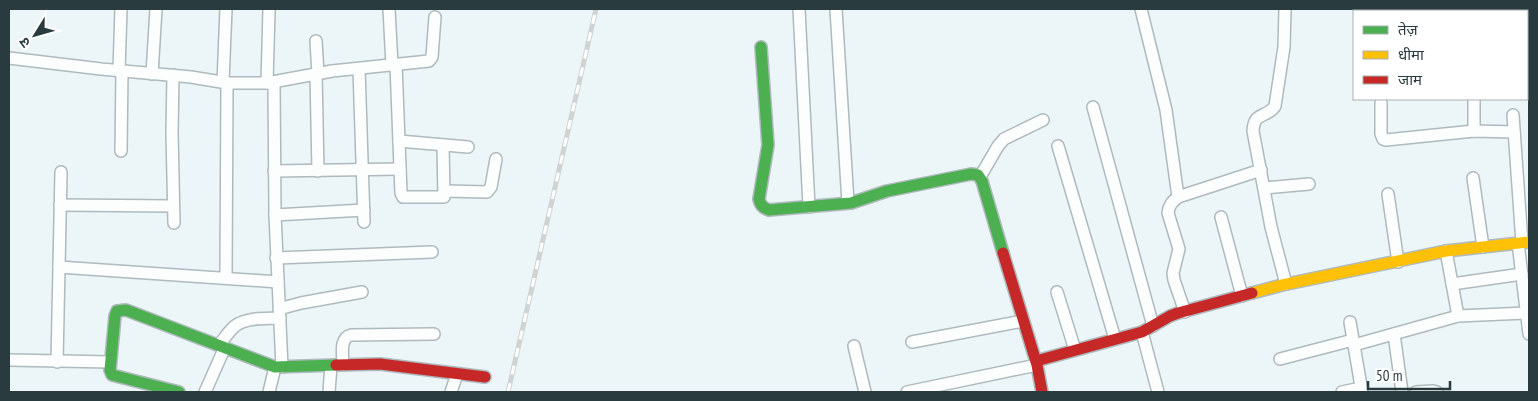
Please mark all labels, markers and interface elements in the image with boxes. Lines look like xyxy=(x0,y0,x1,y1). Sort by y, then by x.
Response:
north arrow xyxy=(10,10,60,60)
legend xyxy=(1353,10,1528,100)
text: तेज़ xyxy=(1398,20,1419,39)
text: उ xyxy=(14,33,34,52)
text: धीमा xyxy=(1398,45,1425,64)
text: जाम xyxy=(1398,70,1423,89)
scale bar xyxy=(1368,358,1450,390)
text: 50 m xyxy=(1376,366,1402,385)

